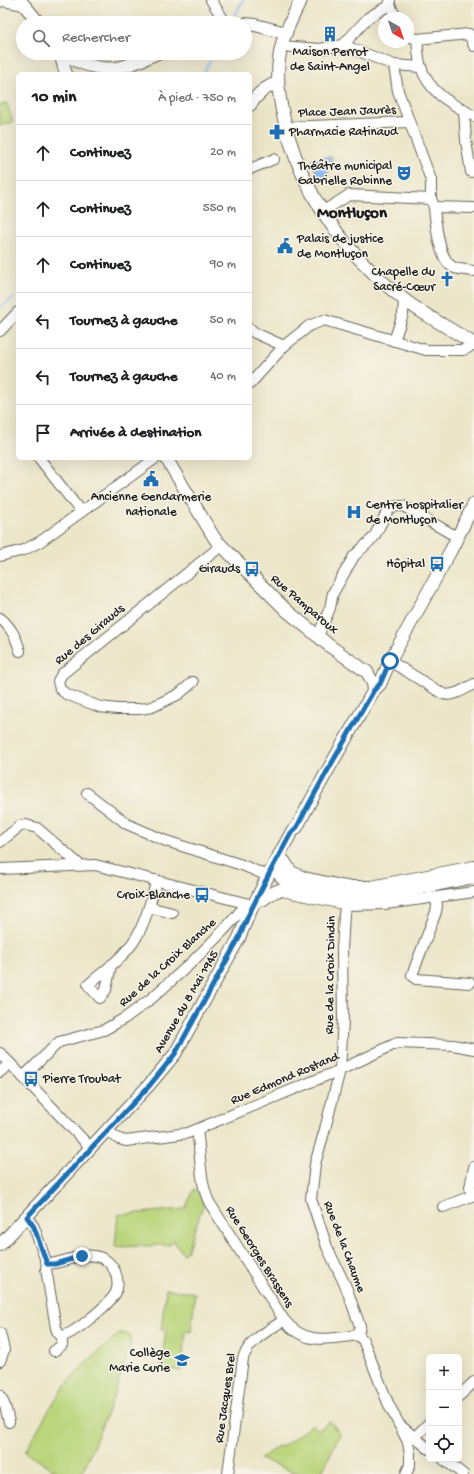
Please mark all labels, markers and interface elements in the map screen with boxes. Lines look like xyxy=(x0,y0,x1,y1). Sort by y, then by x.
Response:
north arrow xyxy=(378,12,414,48)
search box xyxy=(16,16,252,60)
building icon: Maison Perrot de Saint-Angel xyxy=(321,25,339,43)
icon: search xyxy=(30,27,52,49)
text: Rechercher xyxy=(62,29,130,47)
place label: Maison Perrot de Saint-Angel xyxy=(290,45,370,75)
text: 10 min xyxy=(32,88,76,108)
text: À pied · 750 m xyxy=(158,91,236,106)
street label: Place Jean Jaurès xyxy=(297,103,397,121)
pharmacy icon: Pharmacie Ratinaud xyxy=(268,123,286,141)
place label: Pharmacie Ratinaud xyxy=(288,125,399,140)
icon: ahead xyxy=(32,142,54,164)
text: Continuez xyxy=(70,144,131,162)
text: 20 m xyxy=(210,145,236,160)
place label: Théâtre municipal Gabrielle Robinne xyxy=(297,158,392,189)
theatre icon: Théâtre municipal Gabrielle Robinne xyxy=(395,164,413,182)
icon: ahead xyxy=(32,198,54,220)
text: Continuez xyxy=(70,200,131,218)
text: 550 m xyxy=(203,201,236,216)
district label: Montluçon xyxy=(317,204,388,224)
place label: Palais de justice de Montluçon xyxy=(296,232,384,262)
public building icon: Palais de justice de Montluçon xyxy=(276,237,294,255)
icon: ahead xyxy=(32,254,54,276)
text: Continuez xyxy=(70,256,131,274)
text: 90 m xyxy=(210,257,236,272)
place label: Chapelle du Sacré-Cœur xyxy=(371,265,436,295)
church icon: Chapelle du Sacré-Cœur xyxy=(438,270,456,288)
icon: left xyxy=(32,310,54,332)
text: Tournez à gauche xyxy=(70,312,178,330)
text: 50 m xyxy=(209,313,236,328)
icon: left xyxy=(32,366,54,388)
text: Tournez à gauche xyxy=(70,368,178,386)
text: 40 m xyxy=(210,369,236,384)
icon: arrive xyxy=(32,422,54,444)
text: Arrivée à destination xyxy=(70,424,201,442)
public building icon: Ancienne Gendarmerie nationale xyxy=(142,470,160,488)
place label: Ancienne Gendarmerie nationale xyxy=(91,490,212,520)
place label: Centre hospitalier de Montluçon xyxy=(366,498,464,528)
hospital icon: Centre hospitalier de Montluçon xyxy=(345,503,363,521)
bus stop icon: Hôpital xyxy=(428,555,446,573)
place label: Hôpital xyxy=(386,557,425,572)
bus stop icon: Girauds xyxy=(243,560,261,578)
place label: Girauds xyxy=(199,562,241,577)
street label: Rue Pamparoux xyxy=(267,572,341,638)
street label: Rue des Girauds xyxy=(52,601,129,668)
route start xyxy=(381,652,399,670)
bus stop icon: Croix-Blanche xyxy=(193,886,211,904)
place label: Croix-Blanche xyxy=(117,888,190,903)
street label: Rue de la Croix Blanche xyxy=(116,915,220,1011)
street label: Rue de la Croix Dindin xyxy=(322,915,340,1034)
street label: Avenue du 8 Mai 1945 xyxy=(151,948,223,1056)
street label: Rue Edmond Rostand xyxy=(229,1049,343,1109)
bus stop icon: Pierre Troubat xyxy=(22,1070,40,1088)
place label: Pierre Troubat xyxy=(42,1072,122,1087)
street label: Rue de la Chaume xyxy=(320,1199,368,1295)
street label: Rue Georges Brassens xyxy=(222,1204,297,1311)
route end xyxy=(73,1247,91,1265)
place label: Collège Marie Curie xyxy=(109,1346,170,1376)
school or university icon: Collège Marie Curie xyxy=(173,1351,191,1369)
street label: Rue Jacques Brel xyxy=(212,1352,240,1444)
map controls xyxy=(426,1354,462,1462)
button: + xyxy=(426,1354,462,1390)
button: − xyxy=(426,1390,462,1426)
button: locate xyxy=(426,1426,462,1462)

